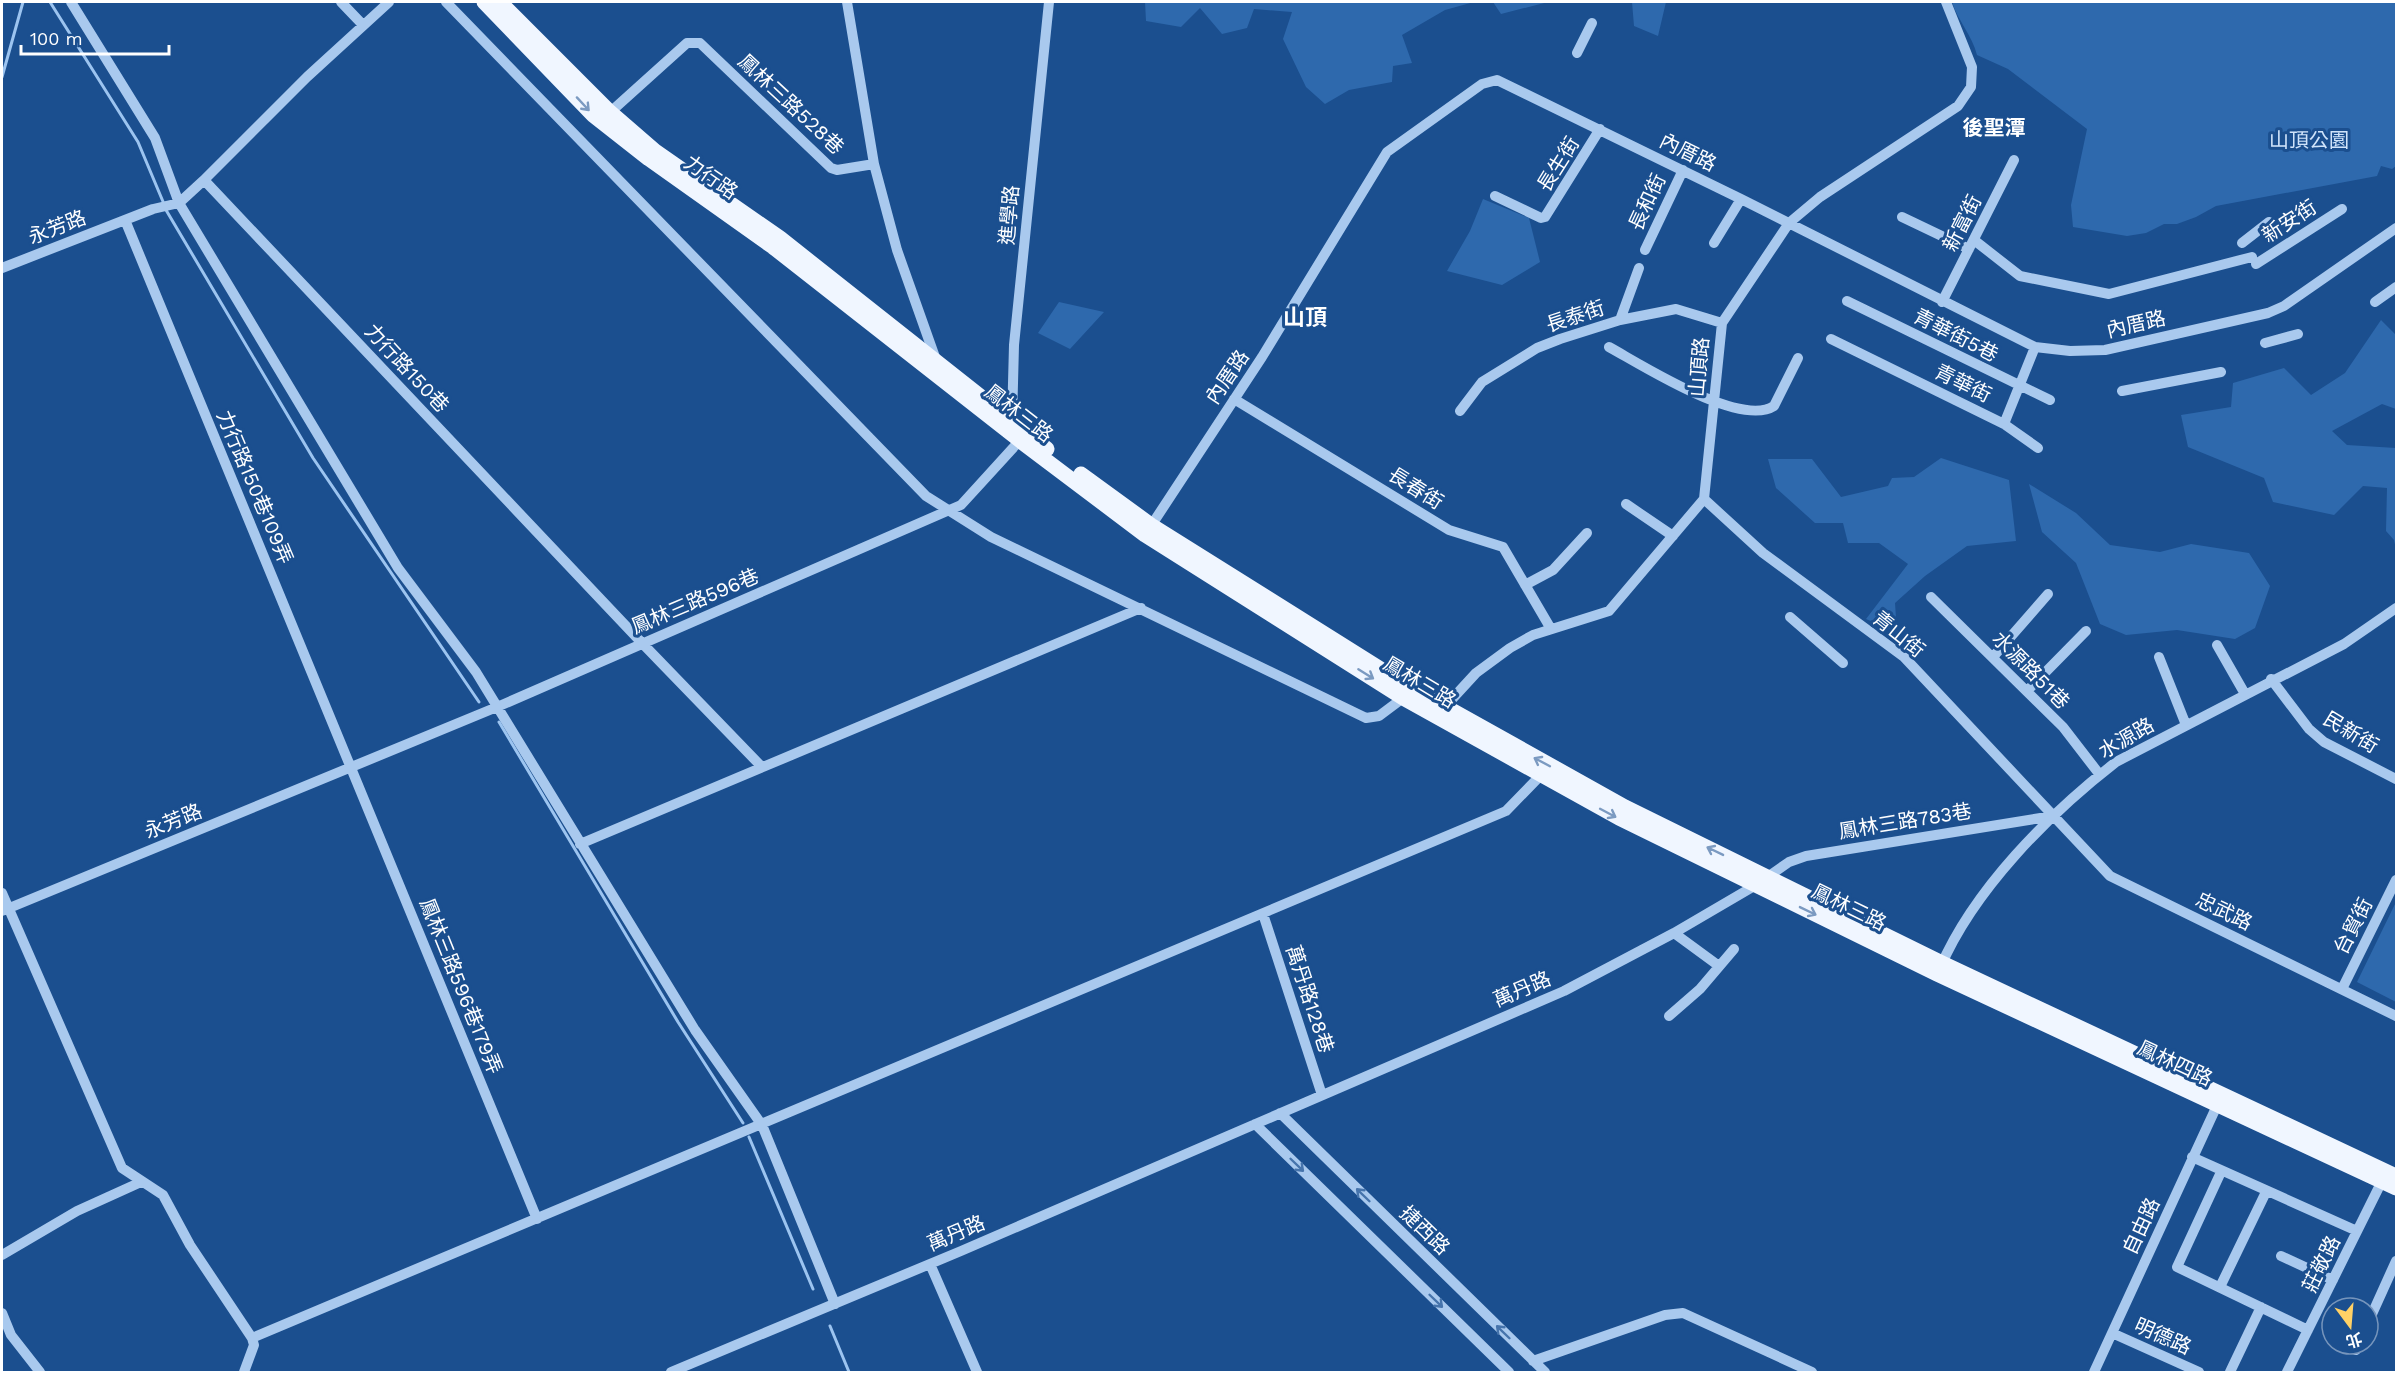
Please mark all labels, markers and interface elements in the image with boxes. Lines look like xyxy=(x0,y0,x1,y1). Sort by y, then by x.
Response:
scale bar xyxy=(21,18,170,56)
text: 100 m xyxy=(30,28,83,49)
street label: 鳳林三路528巷 xyxy=(733,49,849,159)
one-way arrow xyxy=(576,97,590,112)
district label: 後聖潭 xyxy=(1963,115,2026,140)
street label: 內厝路 xyxy=(1656,128,1720,176)
park label: 山頂公園 xyxy=(2269,128,2349,152)
street label: 長生街 xyxy=(1532,132,1584,196)
street label: 力行路 xyxy=(680,150,742,204)
street label: 長和街 xyxy=(1623,170,1671,234)
street label: 進學路 xyxy=(994,184,1024,246)
street label: 新富街 xyxy=(1938,191,1986,255)
street label: 新安街 xyxy=(2257,195,2321,247)
street label: 永芳路 xyxy=(25,205,89,249)
street label: 長泰街 xyxy=(1543,295,1607,337)
street label: 青華街5巷 xyxy=(1910,304,2002,366)
district label: 山頂 xyxy=(1283,305,1327,330)
street label: 內厝路 xyxy=(2104,306,2168,342)
street label: 力行路150巷 xyxy=(360,319,454,417)
street label: 山頂路 xyxy=(1684,336,1714,398)
street label: 內厝路 xyxy=(1200,345,1254,409)
street label: 青華街 xyxy=(1931,359,1995,407)
street label: 鳳林三路 xyxy=(980,379,1058,447)
street label: 力行路150巷109弄 xyxy=(212,407,298,567)
street label: 長春街 xyxy=(1384,462,1448,514)
street label: 鳳林三路596巷 xyxy=(628,563,762,639)
street label: 青山街 xyxy=(1868,606,1930,662)
street label: 水源路51巷 xyxy=(1987,626,2075,714)
street label: 鳳林三路 xyxy=(1380,651,1460,713)
one-way arrow xyxy=(1357,669,1374,681)
street label: 民新街 xyxy=(2319,706,2383,758)
street label: 水源路 xyxy=(2094,713,2158,763)
one-way arrow xyxy=(1534,756,1551,768)
street label: 永芳路 xyxy=(141,799,205,843)
street label: 鳳林三路783巷 xyxy=(1837,799,1973,843)
one-way arrow xyxy=(1599,807,1616,819)
one-way arrow xyxy=(1707,844,1725,856)
street label: 鳳林三路 xyxy=(1808,879,1890,935)
street label: 忠武路 xyxy=(2192,887,2256,935)
street label: 台貿街 xyxy=(2329,894,2377,958)
street label: 鳳林三路596巷179弄 xyxy=(415,895,507,1077)
one-way arrow xyxy=(1799,905,1817,917)
street label: 萬丹路128巷 xyxy=(1281,942,1339,1056)
street label: 萬丹路 xyxy=(1490,966,1554,1012)
street label: 鳳林四路 xyxy=(2134,1035,2216,1091)
one-way arrow xyxy=(1289,1157,1304,1172)
one-way arrow xyxy=(1356,1188,1371,1202)
street label: 自由路 xyxy=(2117,1194,2165,1258)
street label: 捷西路 xyxy=(1395,1201,1455,1259)
street label: 萬丹路 xyxy=(924,1210,988,1256)
street label: 莊敬路 xyxy=(2297,1232,2345,1296)
one-way arrow xyxy=(1428,1294,1443,1308)
north arrow xyxy=(2320,1296,2380,1356)
street label: 明德路 xyxy=(2131,1313,2195,1359)
one-way arrow xyxy=(1495,1324,1510,1339)
text: 北 xyxy=(2344,1329,2364,1351)

